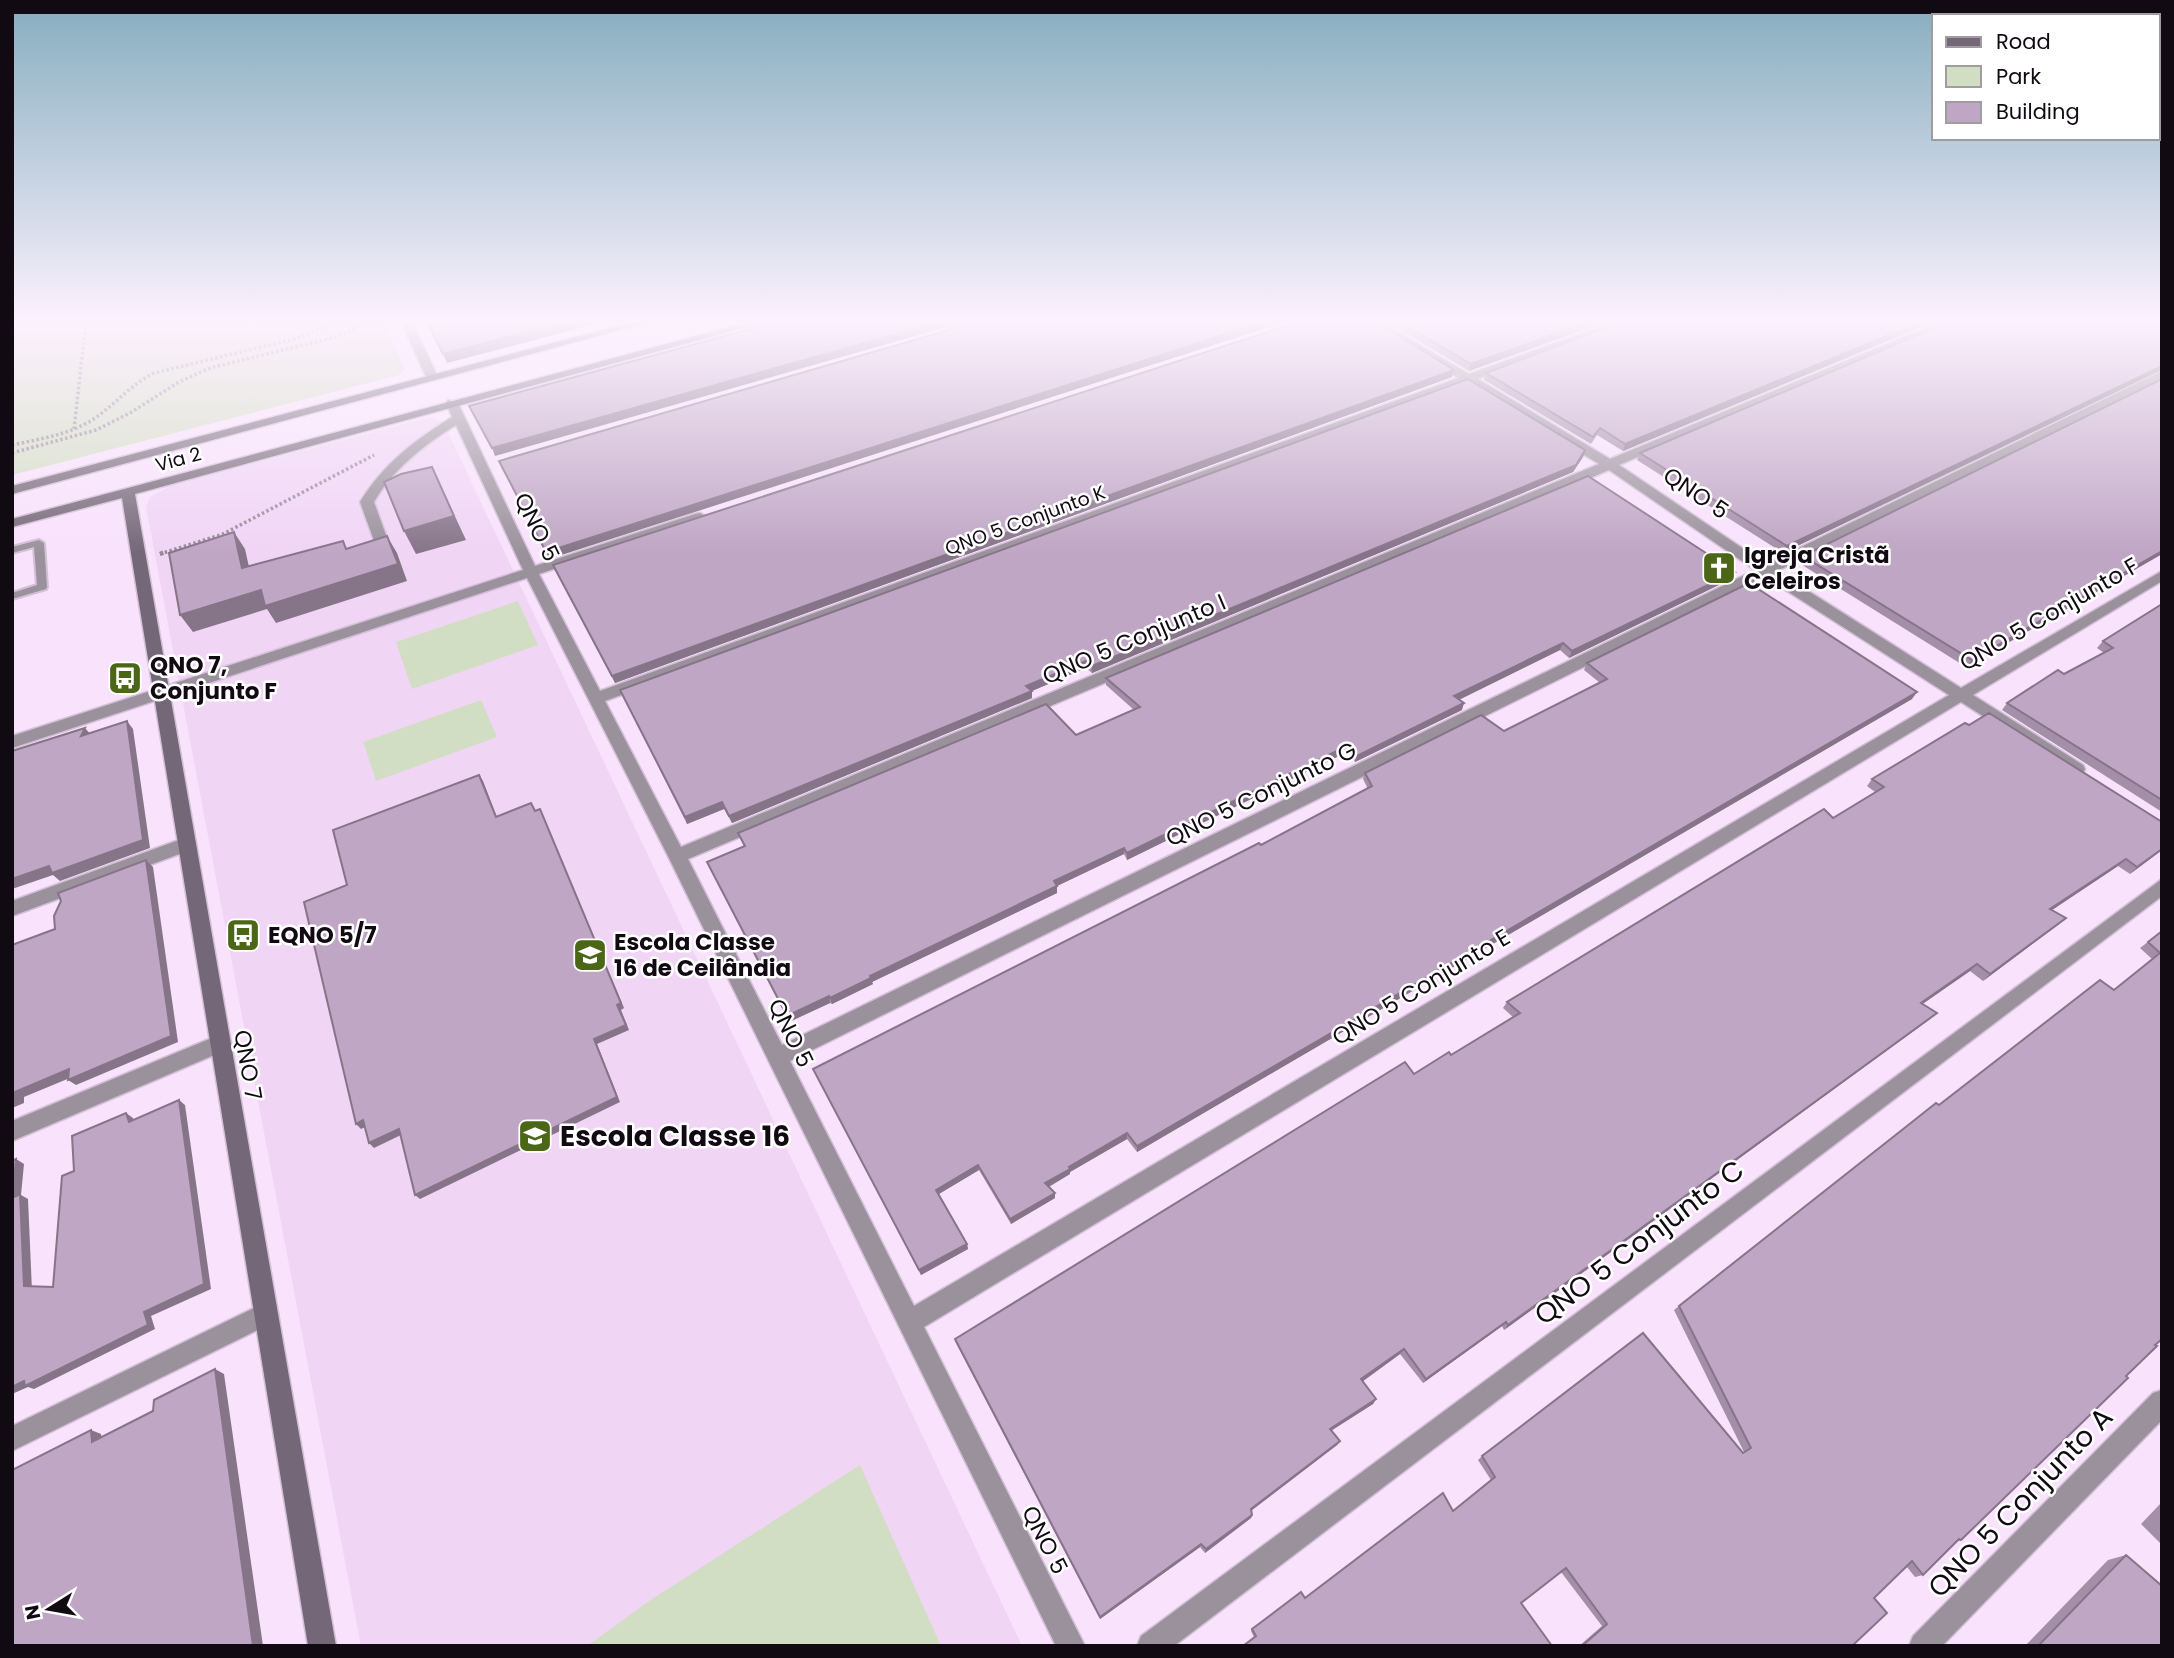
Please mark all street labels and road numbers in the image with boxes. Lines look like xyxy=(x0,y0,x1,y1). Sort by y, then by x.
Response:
street label: Via 2 xyxy=(152,440,204,479)
street label: QNO 5 xyxy=(1657,459,1735,527)
street label: QNO 5 Conjunto K xyxy=(941,479,1109,562)
street label: QNO 5 xyxy=(507,487,567,567)
street label: QNO 5 Conjunto F xyxy=(1953,550,2145,678)
street label: QNO 5 Conjunto I xyxy=(1037,586,1231,692)
street label: QNO 5 Conjunto G xyxy=(1160,734,1362,854)
street label: QNO 5 Conjunto E xyxy=(1326,921,1516,1053)
street label: QNO 5 xyxy=(761,993,821,1073)
street label: QNO 7 xyxy=(226,1027,270,1103)
street label: QNO 5 Conjunto C xyxy=(1526,1150,1752,1334)
street label: QNO 5 Conjunto A xyxy=(1919,1399,2122,1606)
street label: QNO 5 xyxy=(1014,1500,1076,1580)

